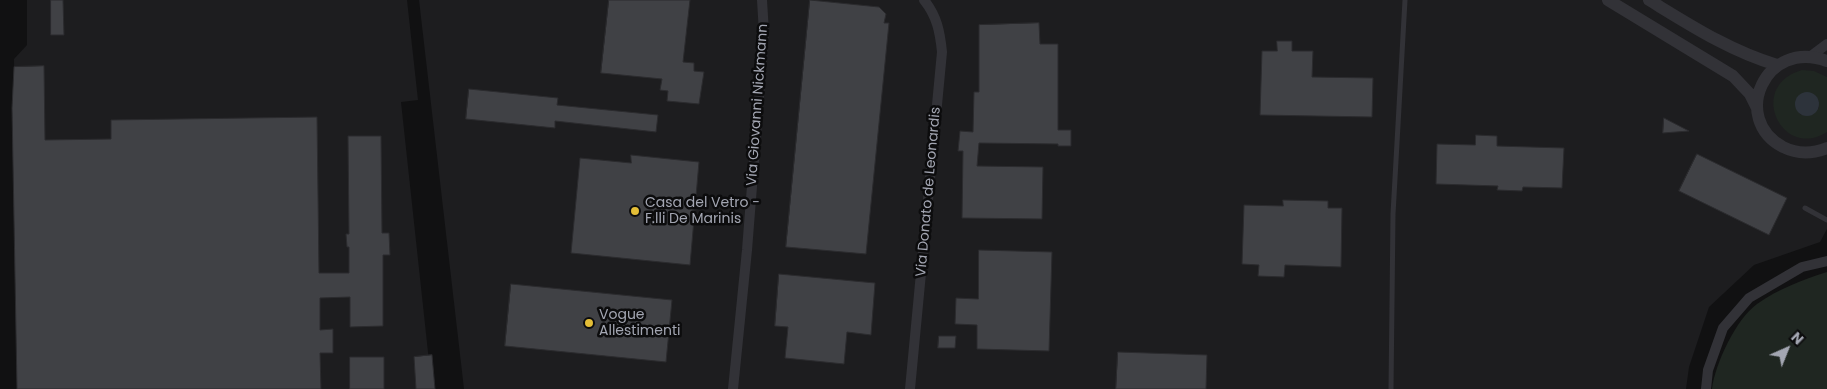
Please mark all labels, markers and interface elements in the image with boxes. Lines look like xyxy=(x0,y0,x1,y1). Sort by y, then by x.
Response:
street label: Via Giovanni Nickmann xyxy=(744,23,772,187)
street label: Via Donato de Leonardis xyxy=(913,106,945,278)
place label: Casa del Vetro - F.lli De Marinis xyxy=(645,195,760,228)
marker: Casa del Vetro - F.lli De Marinis xyxy=(629,205,641,217)
place label: Vogue Allestimenti xyxy=(599,307,680,340)
marker: Vogue Allestimenti xyxy=(583,317,595,329)
north arrow xyxy=(1762,324,1812,374)
text: N xyxy=(1787,327,1808,349)

